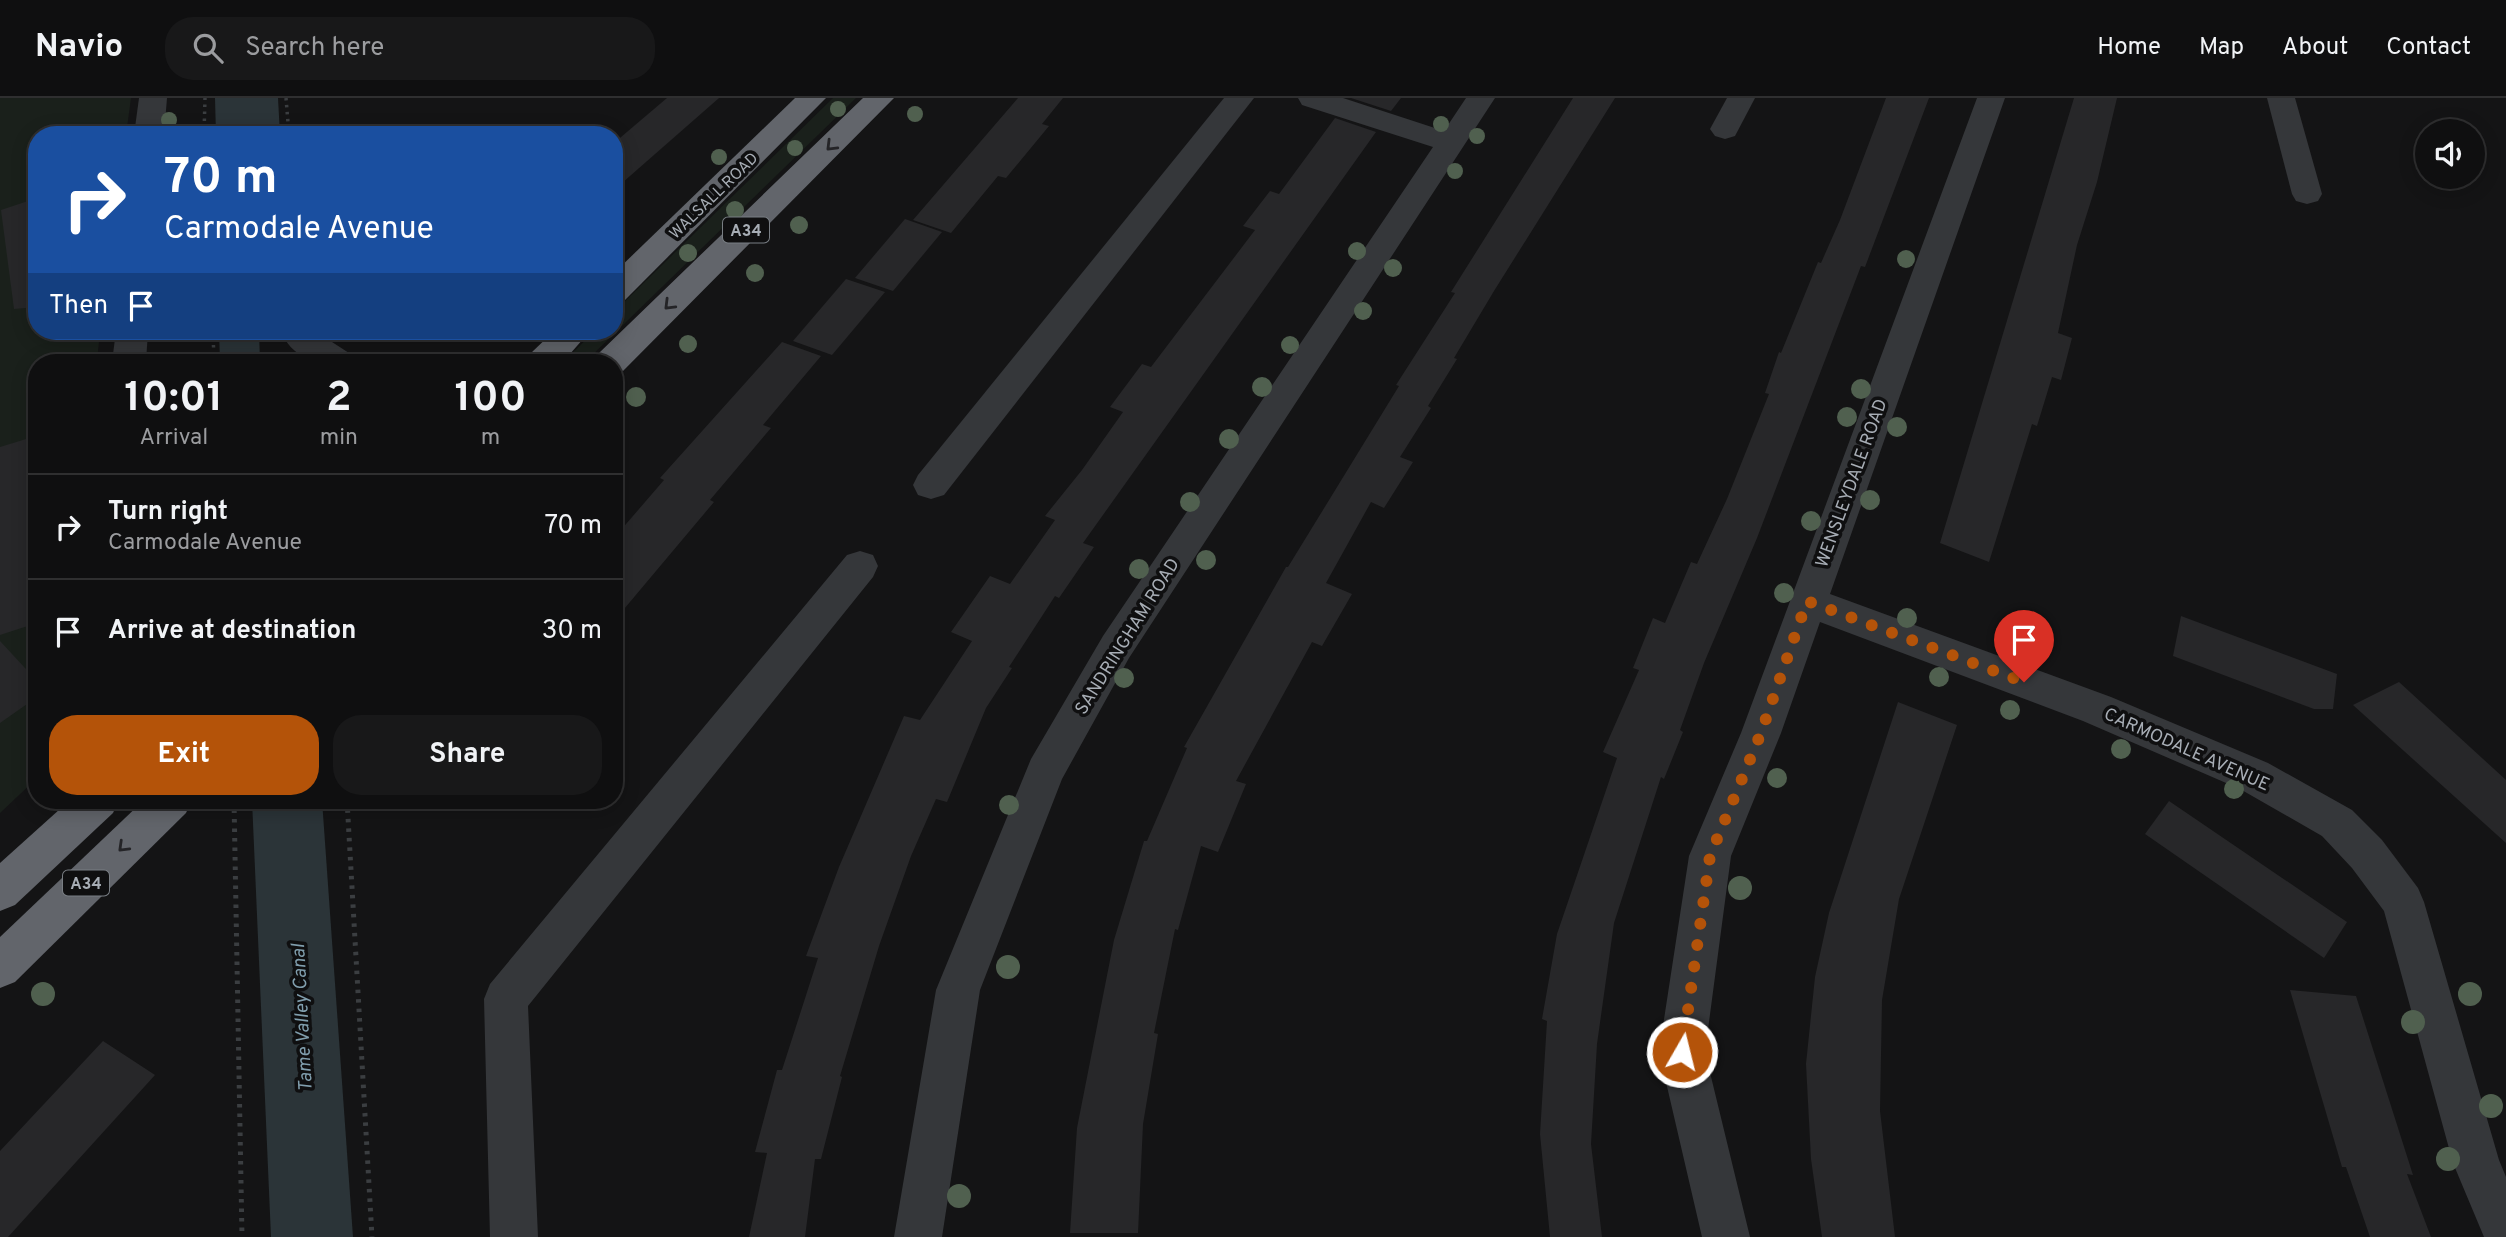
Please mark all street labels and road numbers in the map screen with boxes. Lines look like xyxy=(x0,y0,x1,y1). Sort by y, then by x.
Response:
street label: WALSALL ROAD xyxy=(666,149,763,244)
road number: A34 xyxy=(723,218,769,242)
street label: WENSLEYDALE ROAD xyxy=(1811,396,1894,571)
street label: SANDRINGHAM ROAD xyxy=(1071,554,1186,719)
street label: CARMODALE AVENUE xyxy=(2100,703,2273,797)
road number: A34 xyxy=(63,870,109,896)

